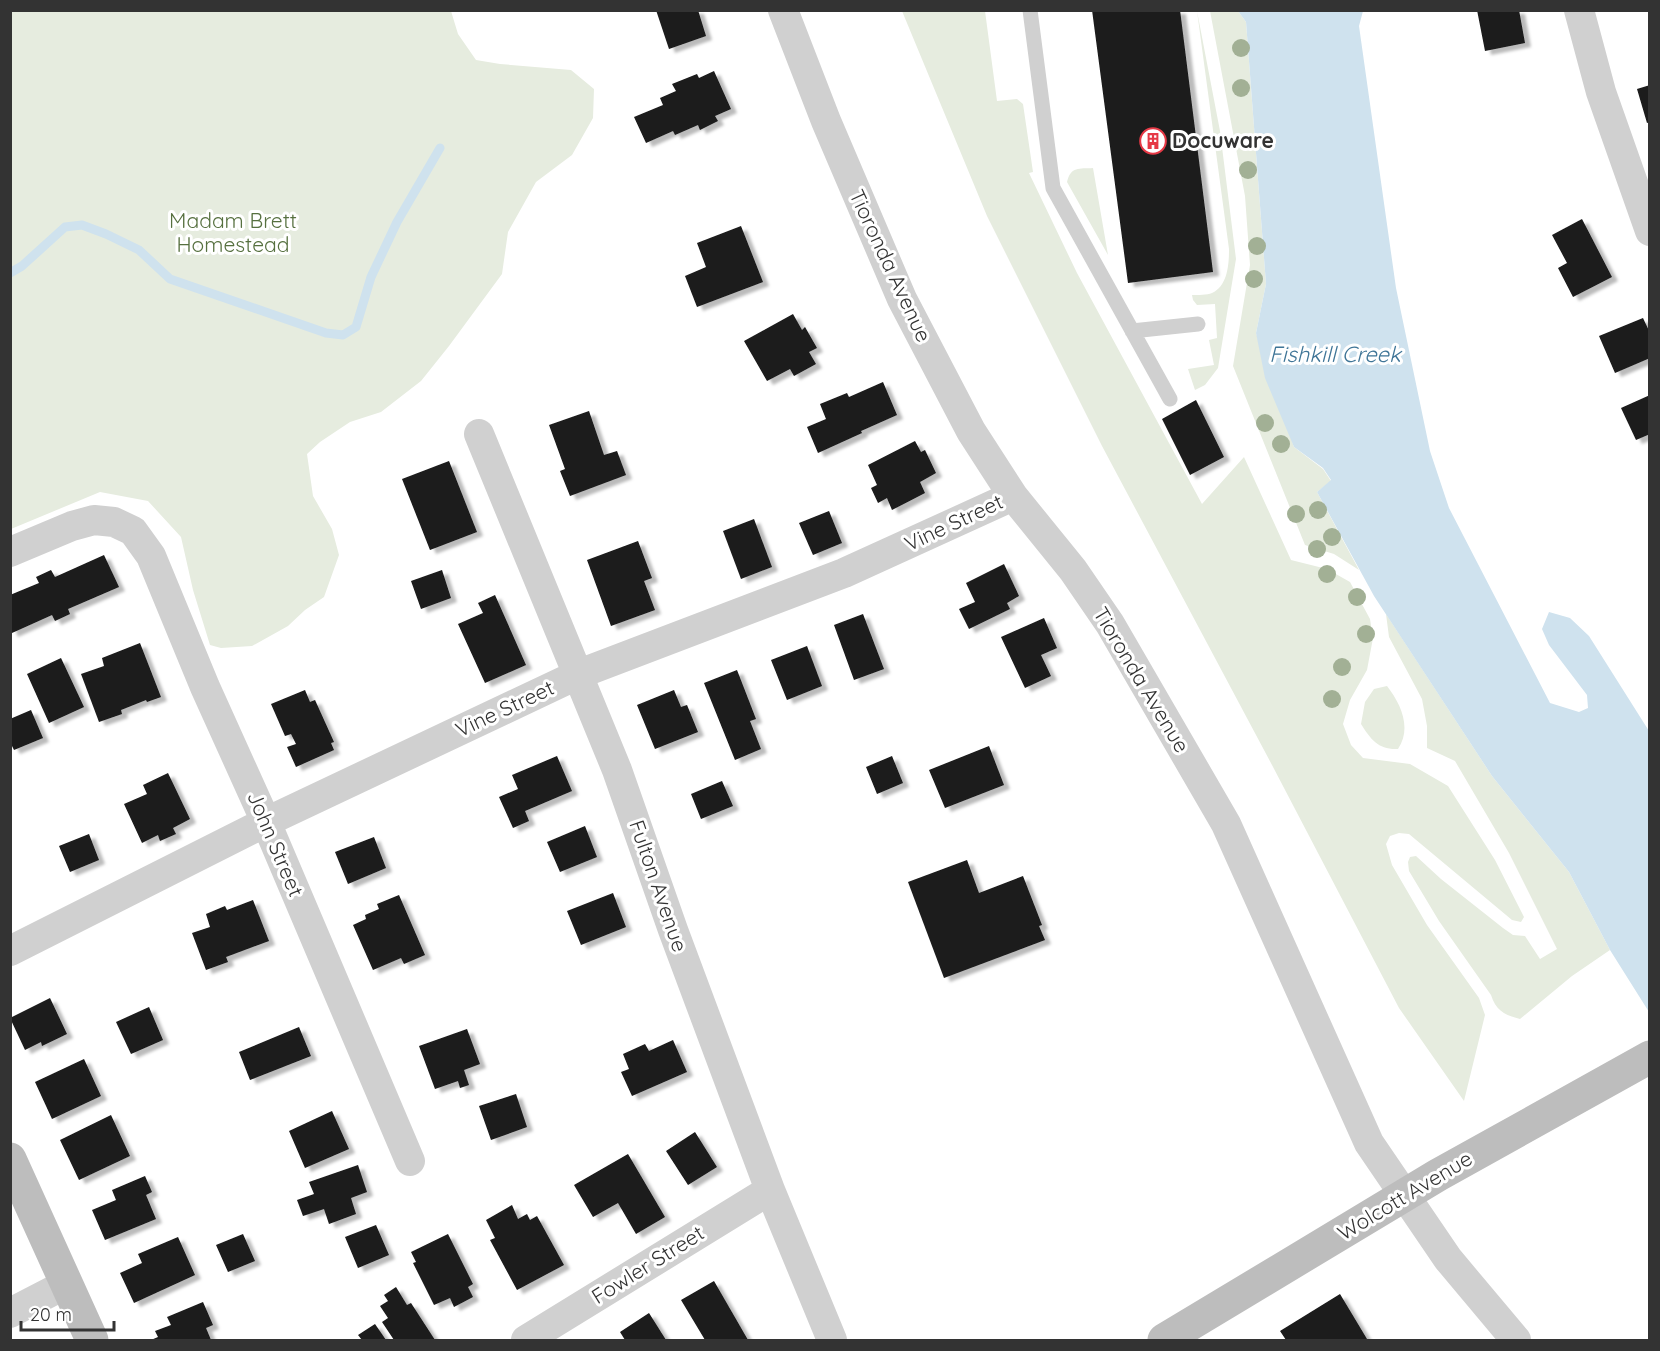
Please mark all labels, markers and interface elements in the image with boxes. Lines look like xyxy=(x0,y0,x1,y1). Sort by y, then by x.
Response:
building icon: Docuware xyxy=(1138,126,1168,156)
place label: Docuware xyxy=(1172,127,1274,153)
street label: Tioronda Avenue xyxy=(844,185,938,346)
park label: Madam Brett Homestead xyxy=(169,207,297,257)
water label: Fishkill Creek xyxy=(1269,340,1403,368)
street label: Vine Street xyxy=(900,488,1007,556)
street label: Tioronda Avenue xyxy=(1088,602,1196,757)
street label: Vine Street xyxy=(451,674,558,742)
street label: John Street xyxy=(242,787,310,900)
street label: Fulton Avenue xyxy=(624,816,694,955)
street label: Wolcott Avenue xyxy=(1332,1145,1477,1246)
street label: Fowler Street xyxy=(586,1219,709,1309)
scale bar xyxy=(21,1294,114,1332)
text: 20 m xyxy=(30,1303,72,1326)

